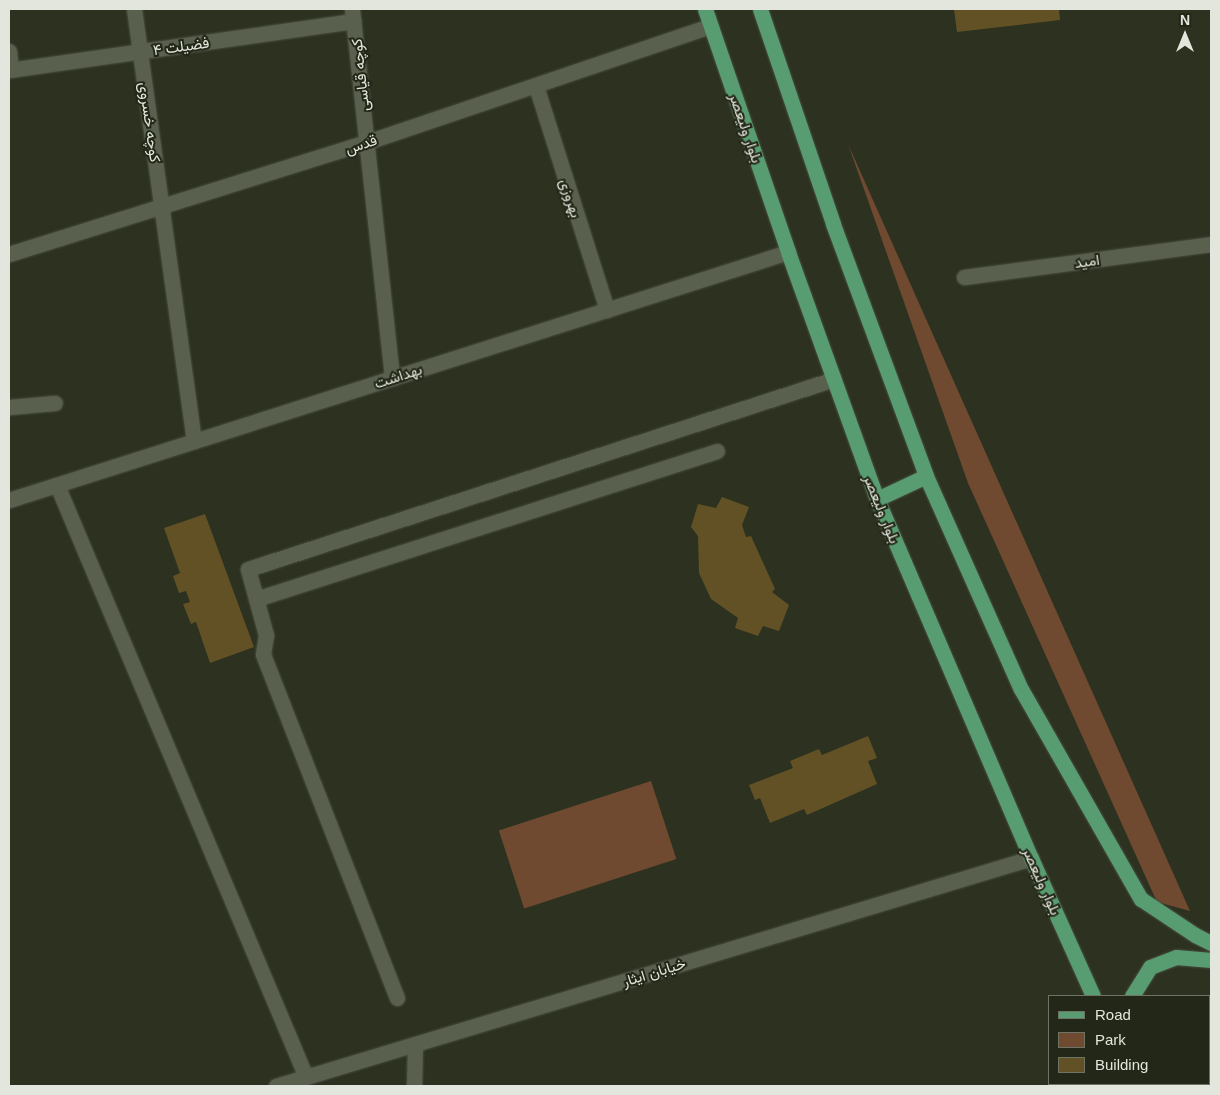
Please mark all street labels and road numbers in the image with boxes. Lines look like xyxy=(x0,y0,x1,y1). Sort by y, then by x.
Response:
street label: فضیلت ۴ xyxy=(152,33,210,59)
street label: کوچه قیاسی xyxy=(347,38,373,112)
street label: کوچه خسروی xyxy=(135,81,165,163)
street label: بلوار ولیعصر xyxy=(726,91,766,165)
street label: قدس xyxy=(343,130,379,158)
street label: بهروزی xyxy=(557,176,585,220)
street label: امید xyxy=(1073,250,1101,272)
street label: بهداشت xyxy=(372,360,424,392)
street label: بلوار ولیعصر xyxy=(860,472,904,546)
street label: بلوار ولیعصر xyxy=(1019,844,1065,918)
street label: خیابان ایثار xyxy=(620,954,688,990)

